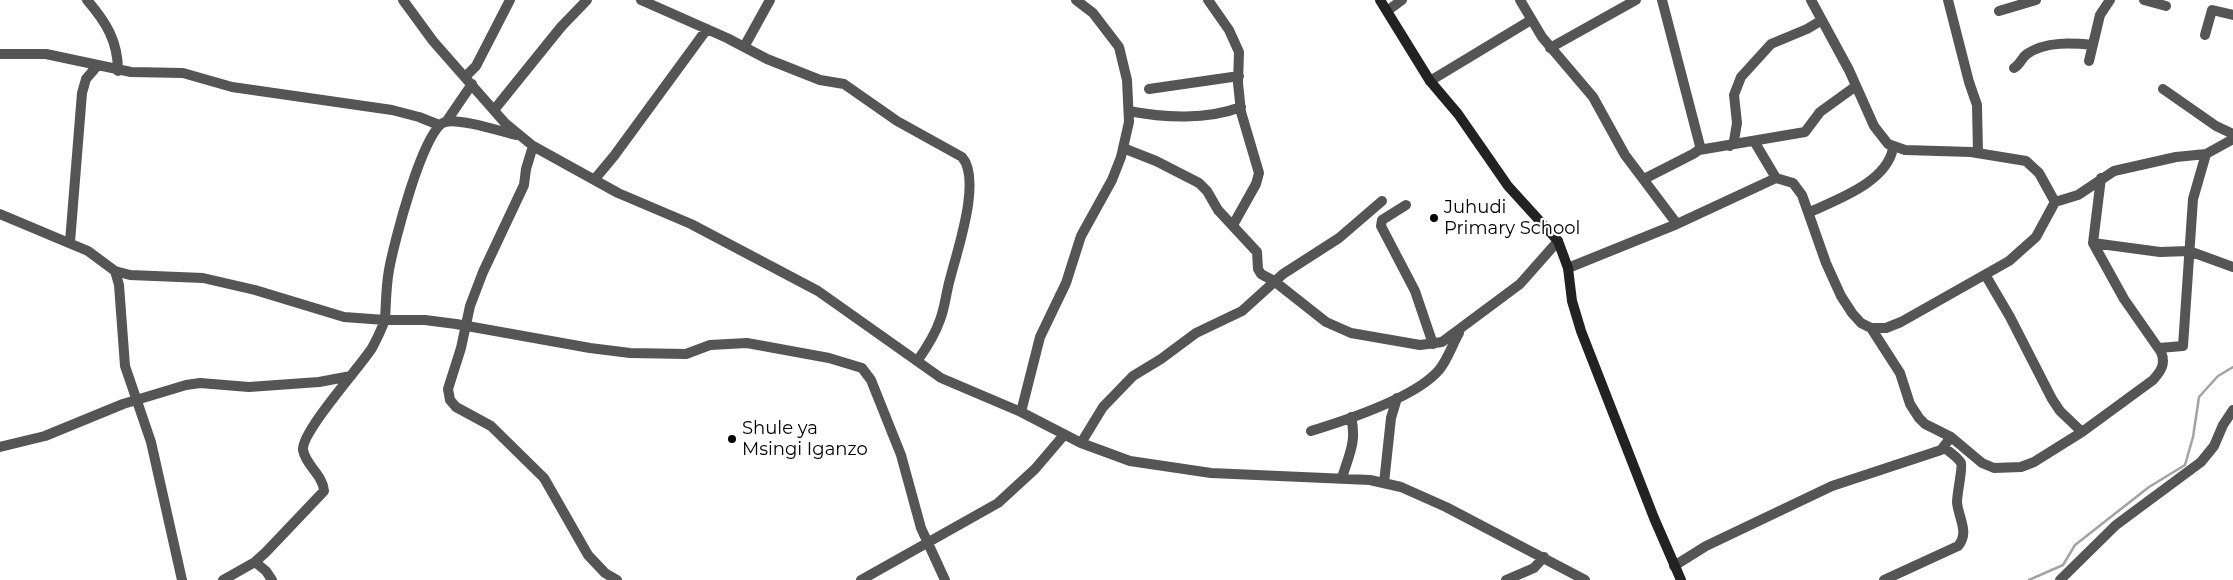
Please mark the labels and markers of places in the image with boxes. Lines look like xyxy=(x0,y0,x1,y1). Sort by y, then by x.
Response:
place label: Juhudi Primary School xyxy=(1444,197,1580,240)
marker: Juhudi Primary School xyxy=(1428,212,1440,224)
place label: Shule ya Msingi Iganzo xyxy=(742,418,868,460)
marker: Shule ya Msingi Iganzo xyxy=(726,433,738,445)

